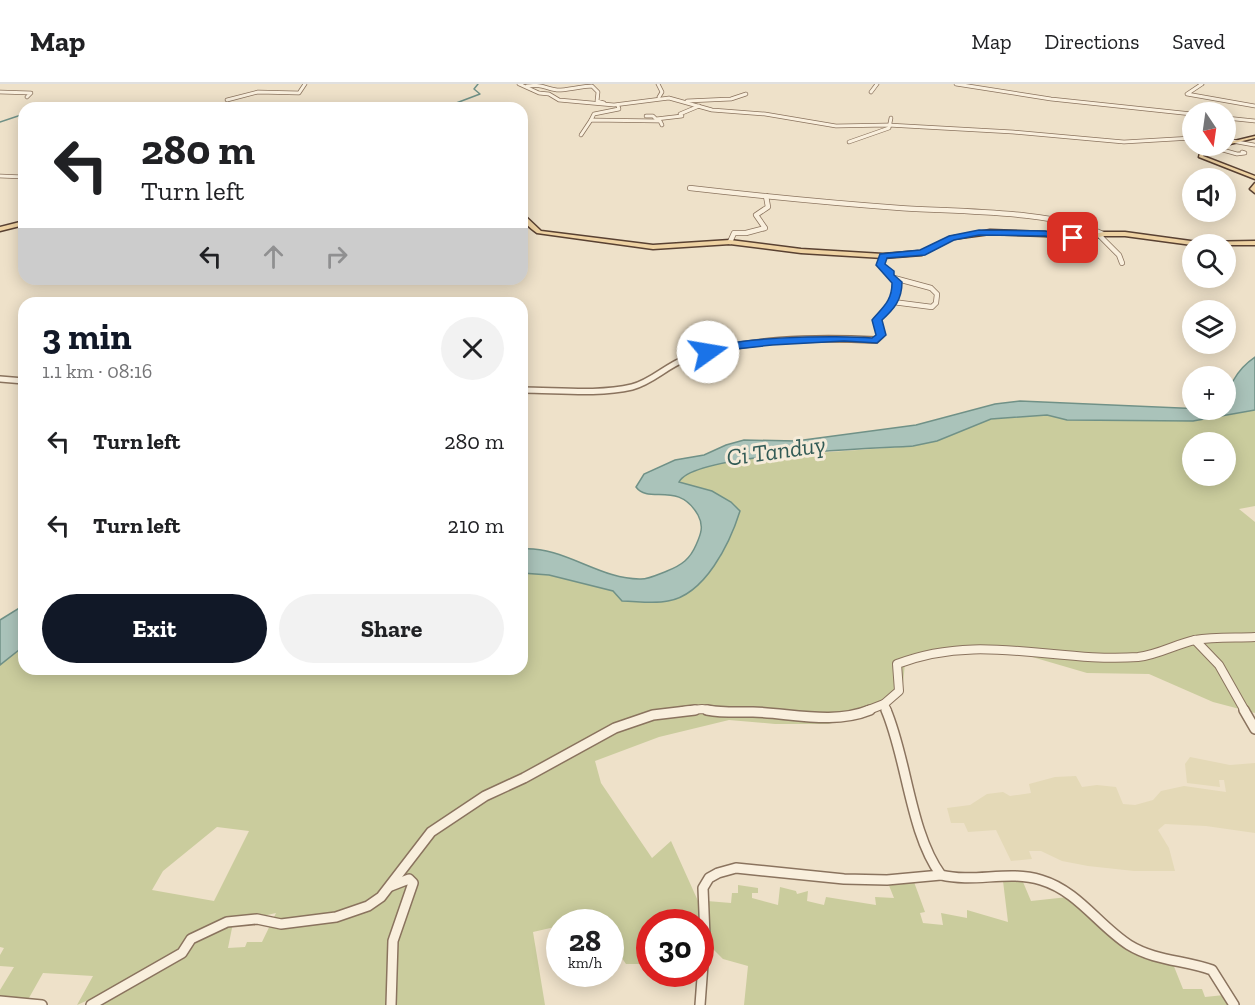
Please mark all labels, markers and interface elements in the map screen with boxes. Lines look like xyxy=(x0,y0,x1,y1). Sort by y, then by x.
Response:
text: Map xyxy=(30,25,85,58)
text: Map xyxy=(972,29,1012,54)
text: Directions xyxy=(1045,29,1139,54)
text: Saved xyxy=(1172,29,1225,54)
north arrow xyxy=(1182,102,1236,156)
map controls xyxy=(1182,102,1236,486)
text: 280 m xyxy=(141,124,255,175)
icon: left xyxy=(42,126,120,204)
button: sound xyxy=(1182,168,1236,222)
text: Turn left xyxy=(141,175,244,207)
pin xyxy=(1047,212,1098,263)
icon: arrive xyxy=(1056,221,1089,254)
button: search xyxy=(1182,234,1236,288)
icon: left xyxy=(194,240,227,273)
icon: ahead xyxy=(257,240,290,273)
icon: right xyxy=(320,240,353,273)
button: layers xyxy=(1182,300,1236,354)
text: 3 min xyxy=(42,315,132,358)
button: close xyxy=(441,317,504,380)
position arrow xyxy=(676,320,740,384)
text: 1.1 km · 08:16 xyxy=(42,359,152,383)
button: + xyxy=(1182,366,1236,420)
icon: left xyxy=(42,425,75,458)
text: Turn left xyxy=(93,428,180,455)
text: 280 m xyxy=(444,428,504,455)
water label: Ci Tanduy xyxy=(725,429,827,472)
button: − xyxy=(1182,432,1236,486)
icon: left xyxy=(42,509,75,542)
text: Turn left xyxy=(93,512,180,539)
text: 210 m xyxy=(448,512,504,539)
button: Exit xyxy=(42,594,267,663)
button: Share xyxy=(279,594,504,663)
speed limit sign: 30 xyxy=(636,909,714,987)
text: 28 xyxy=(569,923,601,959)
text: km/h xyxy=(568,954,602,972)

